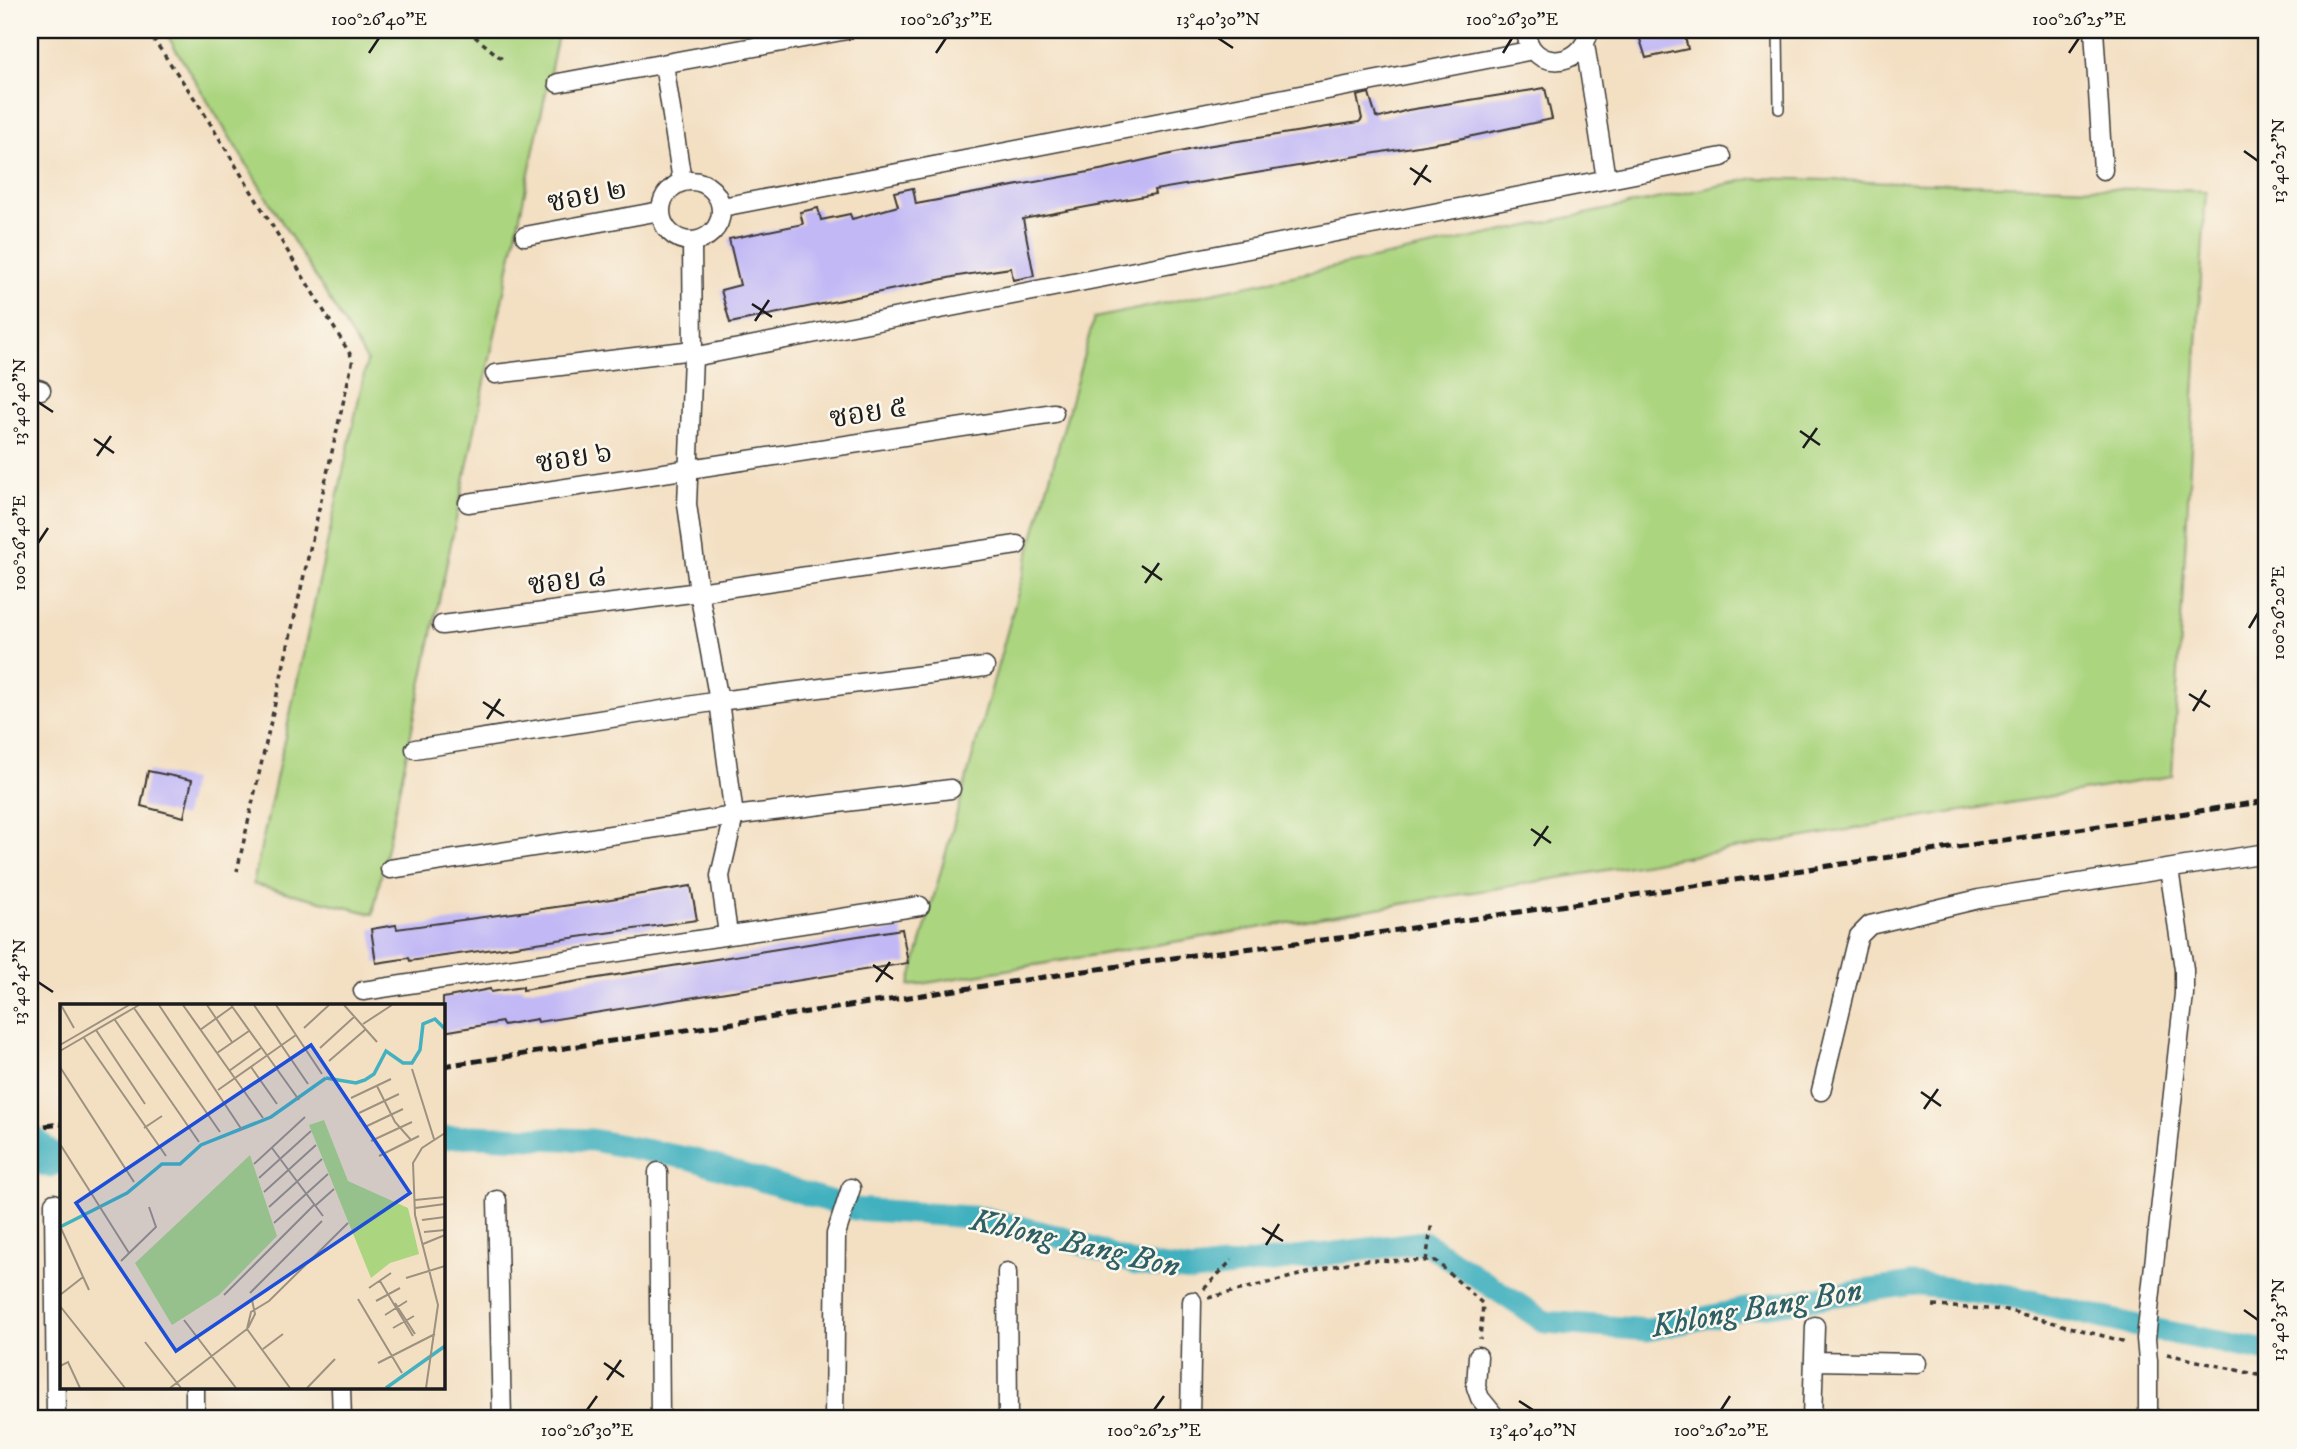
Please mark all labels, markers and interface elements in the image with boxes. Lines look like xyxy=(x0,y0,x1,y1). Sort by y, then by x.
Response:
text: 100°26'40"E xyxy=(331,9,427,31)
text: 100°26'35"E xyxy=(900,9,992,31)
text: 13°40'30"N xyxy=(1176,9,1260,31)
text: 100°26'30"E xyxy=(1466,9,1559,31)
text: 100°26'25"E xyxy=(2032,9,2126,31)
text: 13°40'25"N xyxy=(2268,118,2290,204)
street label: ซอย ๒ xyxy=(544,170,630,222)
text: 13°40'40"N xyxy=(9,358,31,446)
street label: ซอย ๕ xyxy=(827,389,909,437)
street label: ซอย ๖ xyxy=(533,434,615,482)
text: 100°26'40"E xyxy=(9,495,31,591)
street label: ซอย ๘ xyxy=(526,558,608,604)
text: 100°26'20"E xyxy=(2268,565,2290,660)
text: 13°40'45"N xyxy=(9,938,31,1025)
inset map xyxy=(60,1004,444,1390)
water label: Khlong Bang Bon xyxy=(966,1200,1183,1287)
water label: Khlong Bang Bon xyxy=(1647,1271,1866,1347)
text: 13°40'35"N xyxy=(2268,1278,2290,1362)
text: 100°26'30"E xyxy=(541,1420,634,1442)
text: 100°26'25"E xyxy=(1107,1420,1201,1442)
text: 13°40'40"N xyxy=(1489,1420,1577,1442)
text: 100°26'20"E xyxy=(1674,1420,1769,1442)

